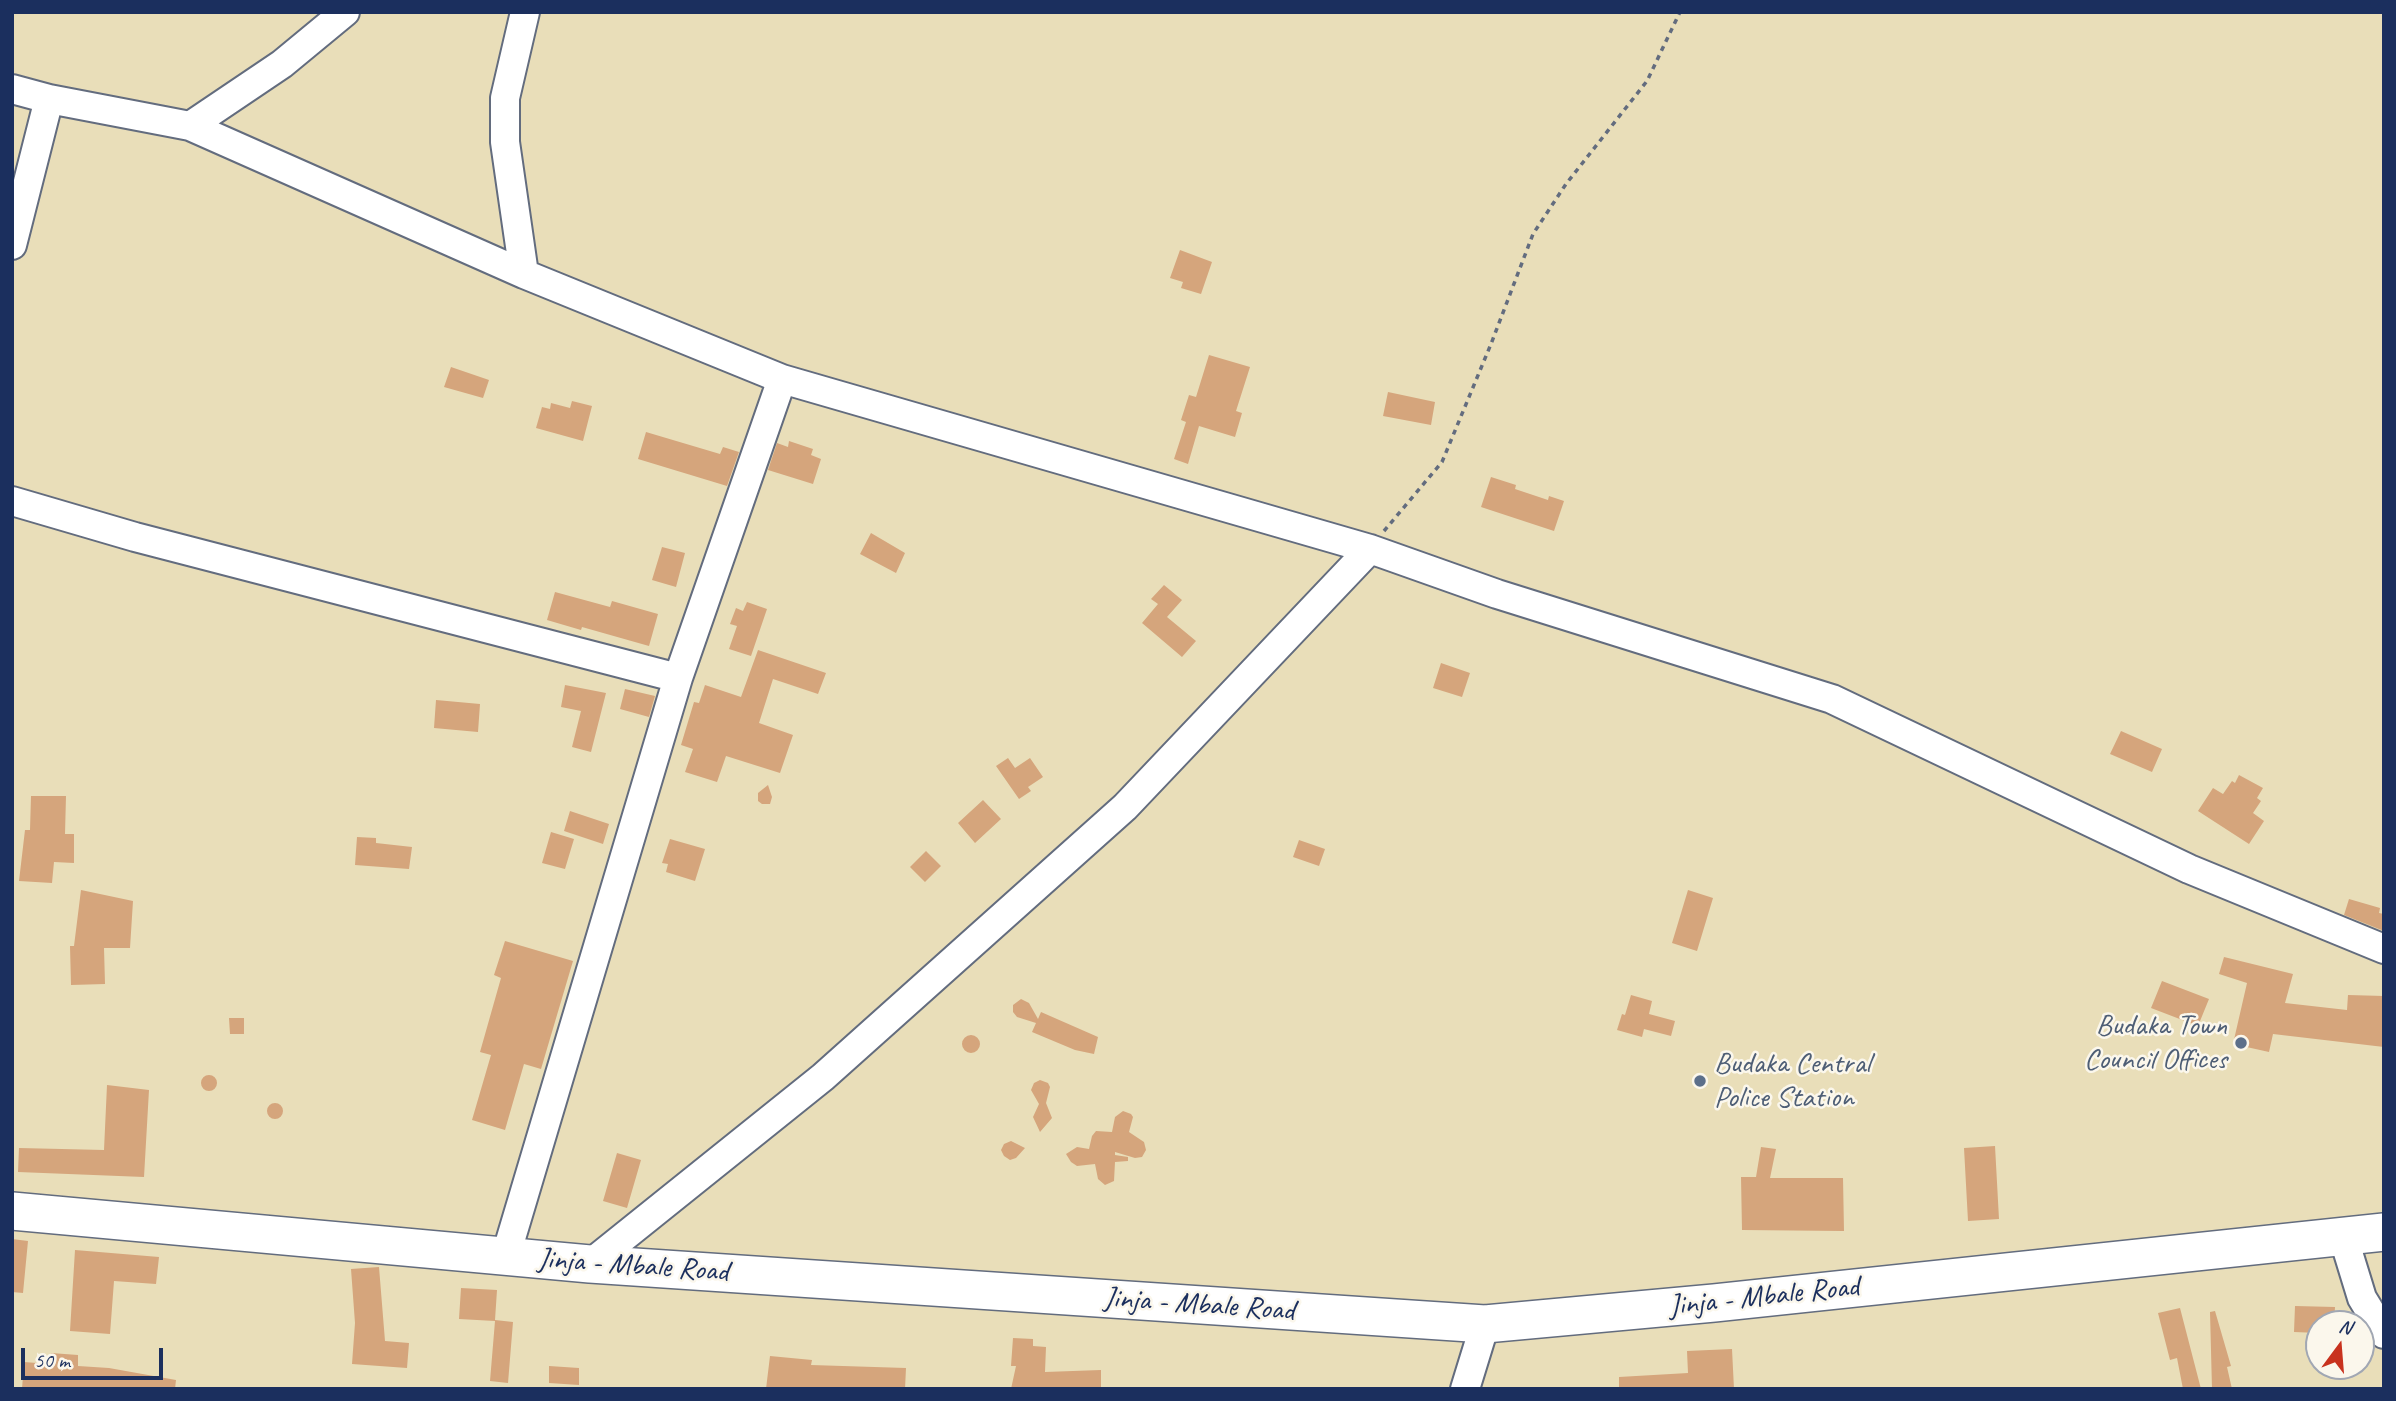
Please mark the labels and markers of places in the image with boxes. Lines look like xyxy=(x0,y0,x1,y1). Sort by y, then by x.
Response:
place label: Budaka Town Council Offices xyxy=(2084,1008,2227,1078)
marker: Budaka Town Council Offices xyxy=(2233,1035,2249,1051)
place label: Budaka Central Police Station xyxy=(1714,1046,1870,1116)
marker: Budaka Central Police Station xyxy=(1692,1073,1708,1089)

